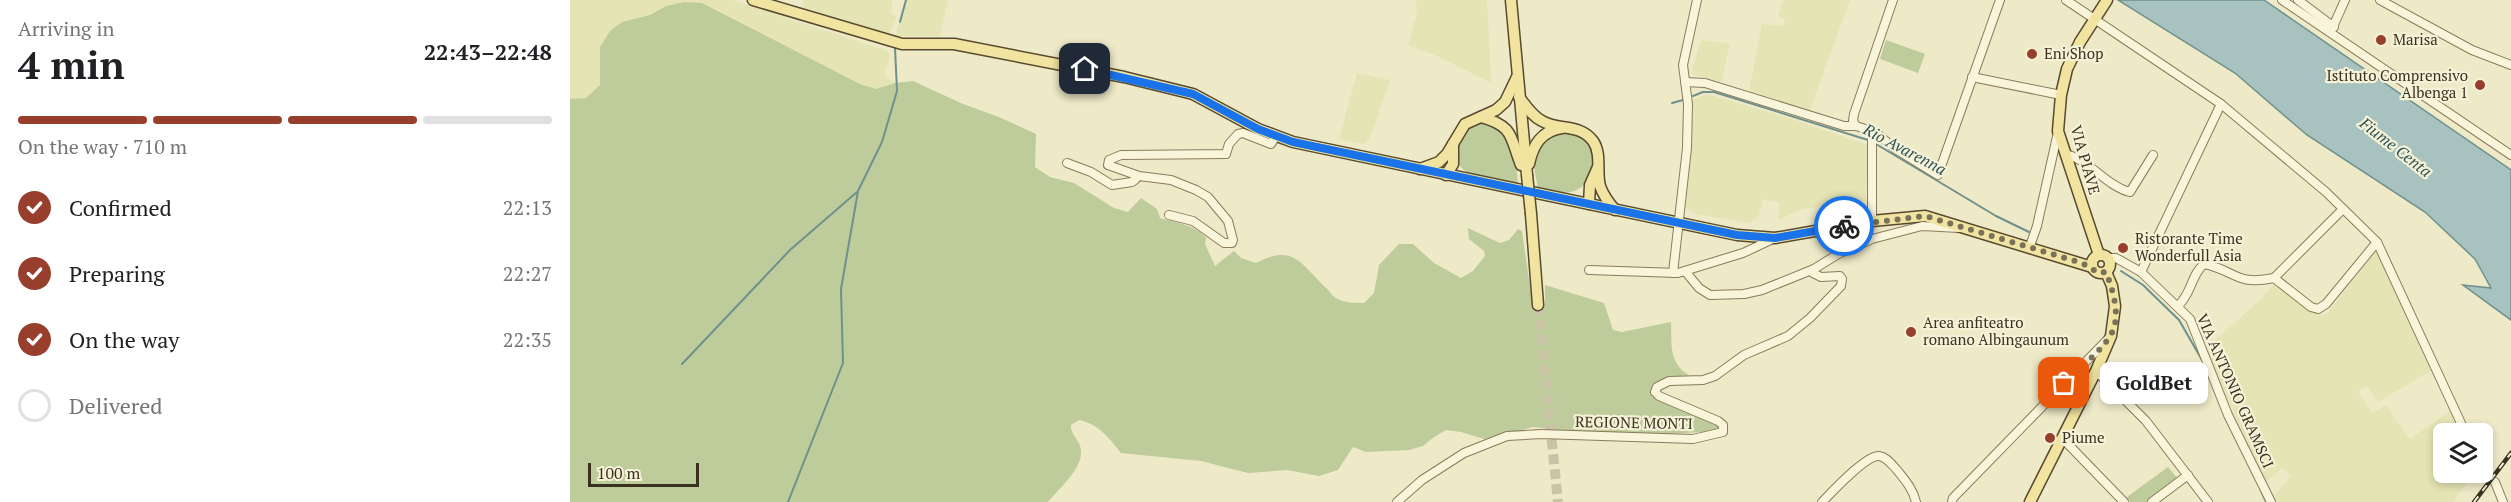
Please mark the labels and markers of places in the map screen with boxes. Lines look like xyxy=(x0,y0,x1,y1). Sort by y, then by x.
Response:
place label: Marisa xyxy=(2393,29,2438,49)
marker: Marisa xyxy=(2374,33,2388,47)
pin xyxy=(1059,43,1110,94)
place label: Eni Shop xyxy=(2044,43,2103,63)
marker: Eni Shop xyxy=(2025,47,2039,61)
place label: Istituto Comprensivo Albenga 1 xyxy=(2327,65,2468,102)
marker: Istituto Comprensivo Albenga 1 xyxy=(2473,78,2487,92)
place label: Ristorante Time Wonderfull Asia xyxy=(2135,228,2243,265)
marker: Ristorante Time Wonderfull Asia xyxy=(2116,241,2130,255)
place label: Area anfiteatro romano Albingaunum xyxy=(1923,312,2069,349)
marker: Area anfiteatro romano Albingaunum xyxy=(1904,325,1918,339)
pin xyxy=(2038,357,2089,408)
callout: GoldBet xyxy=(2100,362,2208,404)
place label: Piume xyxy=(2062,427,2105,447)
marker: Piume xyxy=(2043,431,2057,445)

